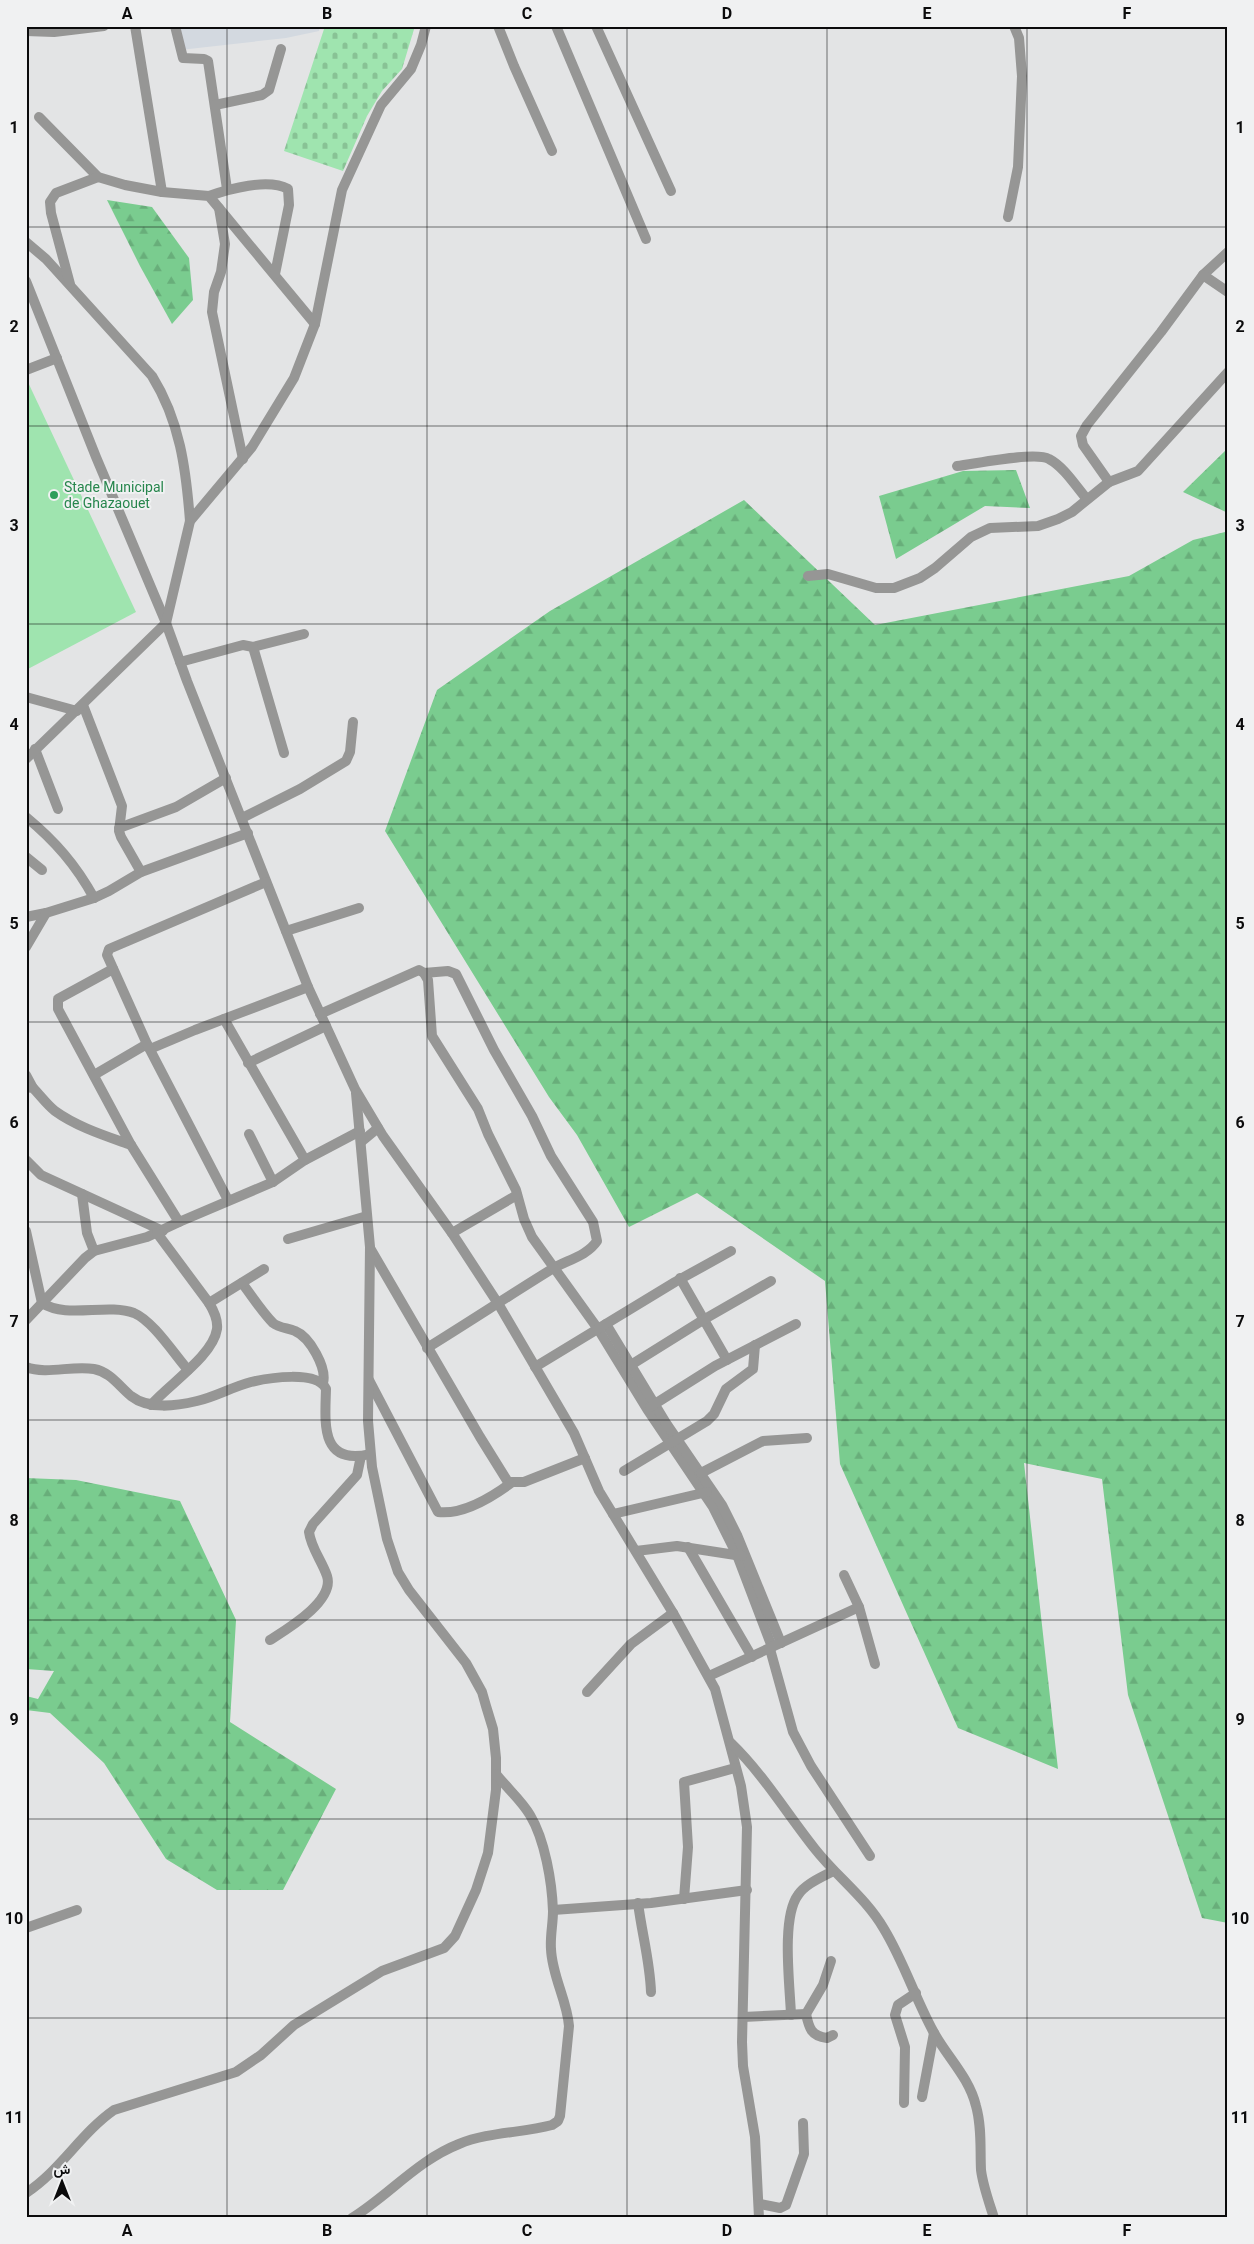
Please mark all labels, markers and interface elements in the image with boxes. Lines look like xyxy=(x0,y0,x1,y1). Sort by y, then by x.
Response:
text: A xyxy=(122,4,133,23)
text: B xyxy=(322,4,332,23)
text: C xyxy=(522,4,532,23)
text: D xyxy=(722,4,732,23)
text: E xyxy=(923,4,932,23)
text: F xyxy=(1123,4,1132,23)
text: 1 xyxy=(9,118,19,137)
text: 1 xyxy=(1235,118,1245,137)
text: 2 xyxy=(9,317,19,336)
text: 2 xyxy=(1235,317,1245,336)
place label: Stade Municipal de Ghazaouet xyxy=(64,479,164,511)
marker: Stade Municipal de Ghazaouet xyxy=(48,489,60,501)
text: 3 xyxy=(9,516,19,535)
text: 3 xyxy=(1235,516,1245,535)
text: 4 xyxy=(9,715,19,734)
text: 4 xyxy=(1235,715,1245,734)
text: 5 xyxy=(9,914,19,933)
text: 5 xyxy=(1235,914,1245,933)
text: 6 xyxy=(9,1113,19,1132)
text: 6 xyxy=(1235,1113,1245,1132)
text: 7 xyxy=(9,1312,19,1331)
text: 7 xyxy=(1235,1312,1245,1331)
text: 8 xyxy=(9,1511,19,1530)
text: 8 xyxy=(1235,1511,1245,1530)
text: 9 xyxy=(9,1710,19,1729)
text: 9 xyxy=(1235,1710,1245,1729)
text: 10 xyxy=(5,1909,23,1928)
text: 10 xyxy=(1231,1909,1249,1928)
text: 11 xyxy=(5,2108,23,2127)
text: 11 xyxy=(1231,2108,1249,2127)
north arrow xyxy=(38,2156,88,2206)
text: ش xyxy=(54,2161,71,2178)
text: A xyxy=(122,2221,133,2240)
text: B xyxy=(322,2221,332,2240)
text: C xyxy=(522,2221,532,2240)
text: D xyxy=(722,2221,732,2240)
text: E xyxy=(923,2221,932,2240)
text: F xyxy=(1123,2221,1132,2240)

